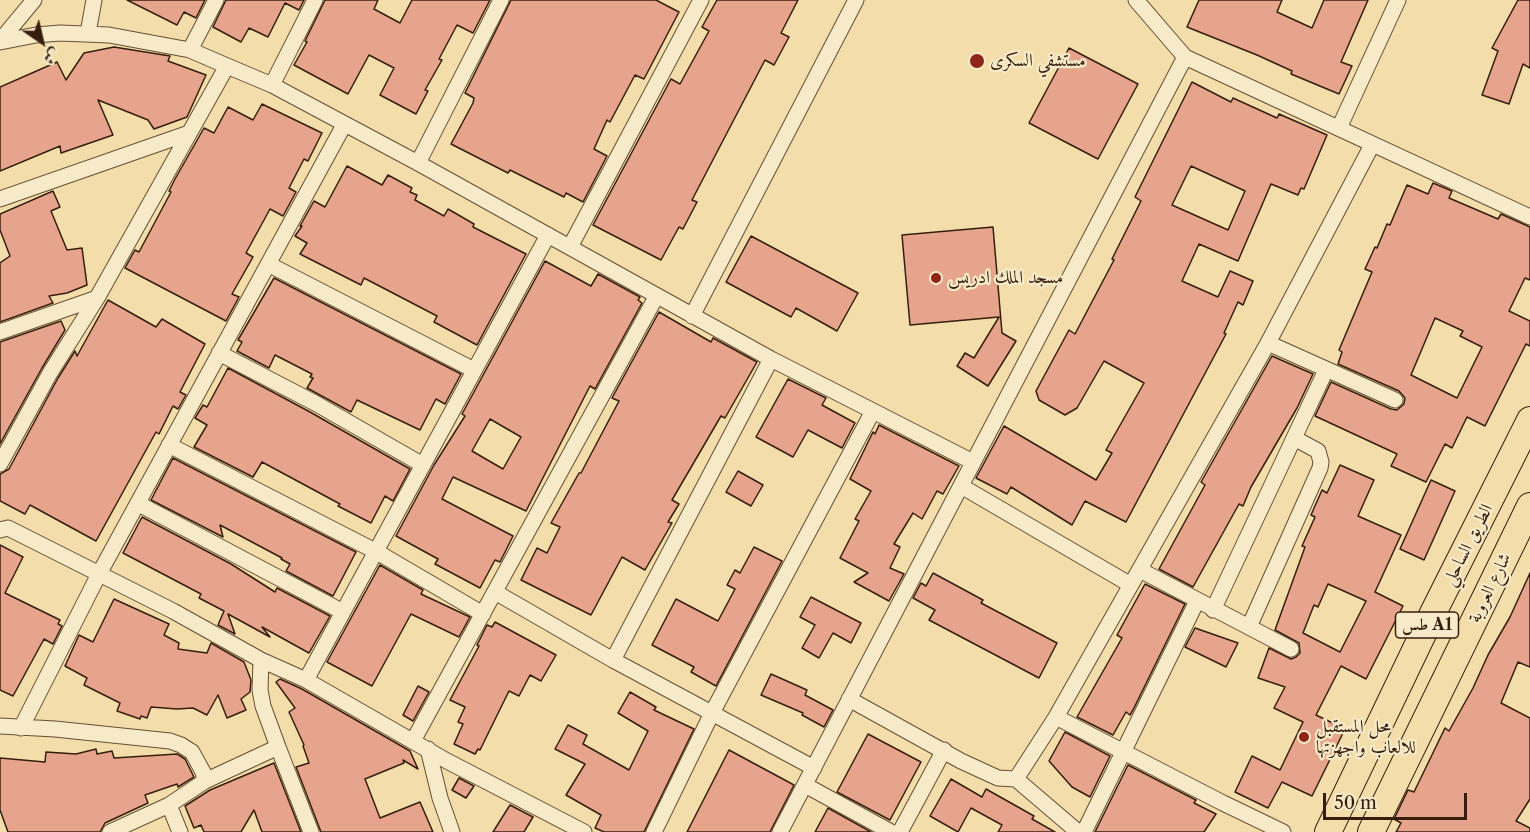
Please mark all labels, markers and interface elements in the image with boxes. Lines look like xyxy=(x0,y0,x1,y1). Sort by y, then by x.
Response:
north arrow xyxy=(12,12,72,72)
text: ش xyxy=(40,44,64,70)
place label: مستشفي السكرى xyxy=(990,50,1086,72)
marker: مستشفي السكرى xyxy=(968,52,986,70)
place label: مسجد الملك ادريس xyxy=(948,267,1063,289)
marker: مسجد الملك ادريس xyxy=(929,271,943,285)
street label: الطريق الساحلي xyxy=(1438,501,1498,589)
street label: شارع العروبة xyxy=(1464,550,1516,626)
road number: طس A1 xyxy=(1396,612,1458,638)
place label: محل المستقبل للالعاب واجهزتها xyxy=(1316,716,1416,758)
marker: محل المستقبل للالعاب واجهزتها xyxy=(1297,730,1311,744)
scale bar xyxy=(1326,781,1470,819)
text: 50 m xyxy=(1334,792,1377,814)

